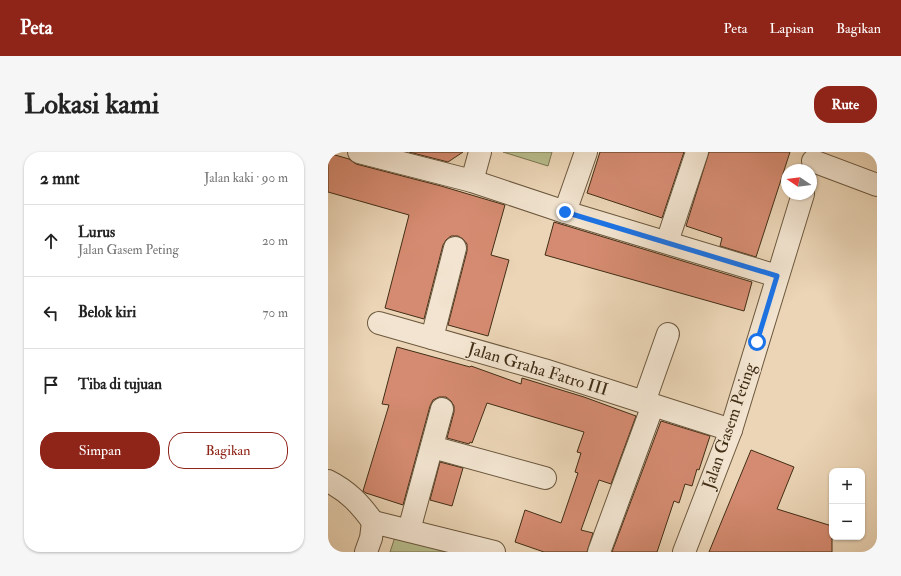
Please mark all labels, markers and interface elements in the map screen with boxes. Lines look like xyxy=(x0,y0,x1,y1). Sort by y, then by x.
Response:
text: Peta xyxy=(20,16,53,40)
text: Peta xyxy=(724,20,747,37)
text: Lapisan xyxy=(769,20,814,37)
text: Bagikan xyxy=(836,20,881,37)
button: Rute xyxy=(814,86,877,123)
text: Lokasi kami xyxy=(24,87,159,122)
north arrow xyxy=(781,164,817,200)
text: 2 mnt xyxy=(40,168,80,189)
text: Jalan kaki · 90 m xyxy=(204,170,288,186)
route end xyxy=(556,203,574,221)
text: Lurus xyxy=(78,223,115,242)
icon: ahead xyxy=(40,230,62,252)
text: 20 m xyxy=(262,233,288,249)
text: Jalan Gasem Peting xyxy=(78,242,179,258)
icon: left xyxy=(40,302,62,324)
text: Belok kiri xyxy=(78,303,136,322)
text: 70 m xyxy=(263,305,288,321)
route start xyxy=(748,333,766,351)
street label: Jalan Graha Fatro III xyxy=(464,337,611,401)
street label: Jalan Gasem Peting xyxy=(697,360,762,493)
icon: arrive xyxy=(40,374,62,396)
text: Tiba di tujuan xyxy=(78,375,162,394)
button: Simpan xyxy=(40,432,160,469)
button: Bagikan xyxy=(168,432,288,469)
map controls xyxy=(829,468,865,540)
button: + xyxy=(829,468,865,504)
button: − xyxy=(829,504,865,540)

